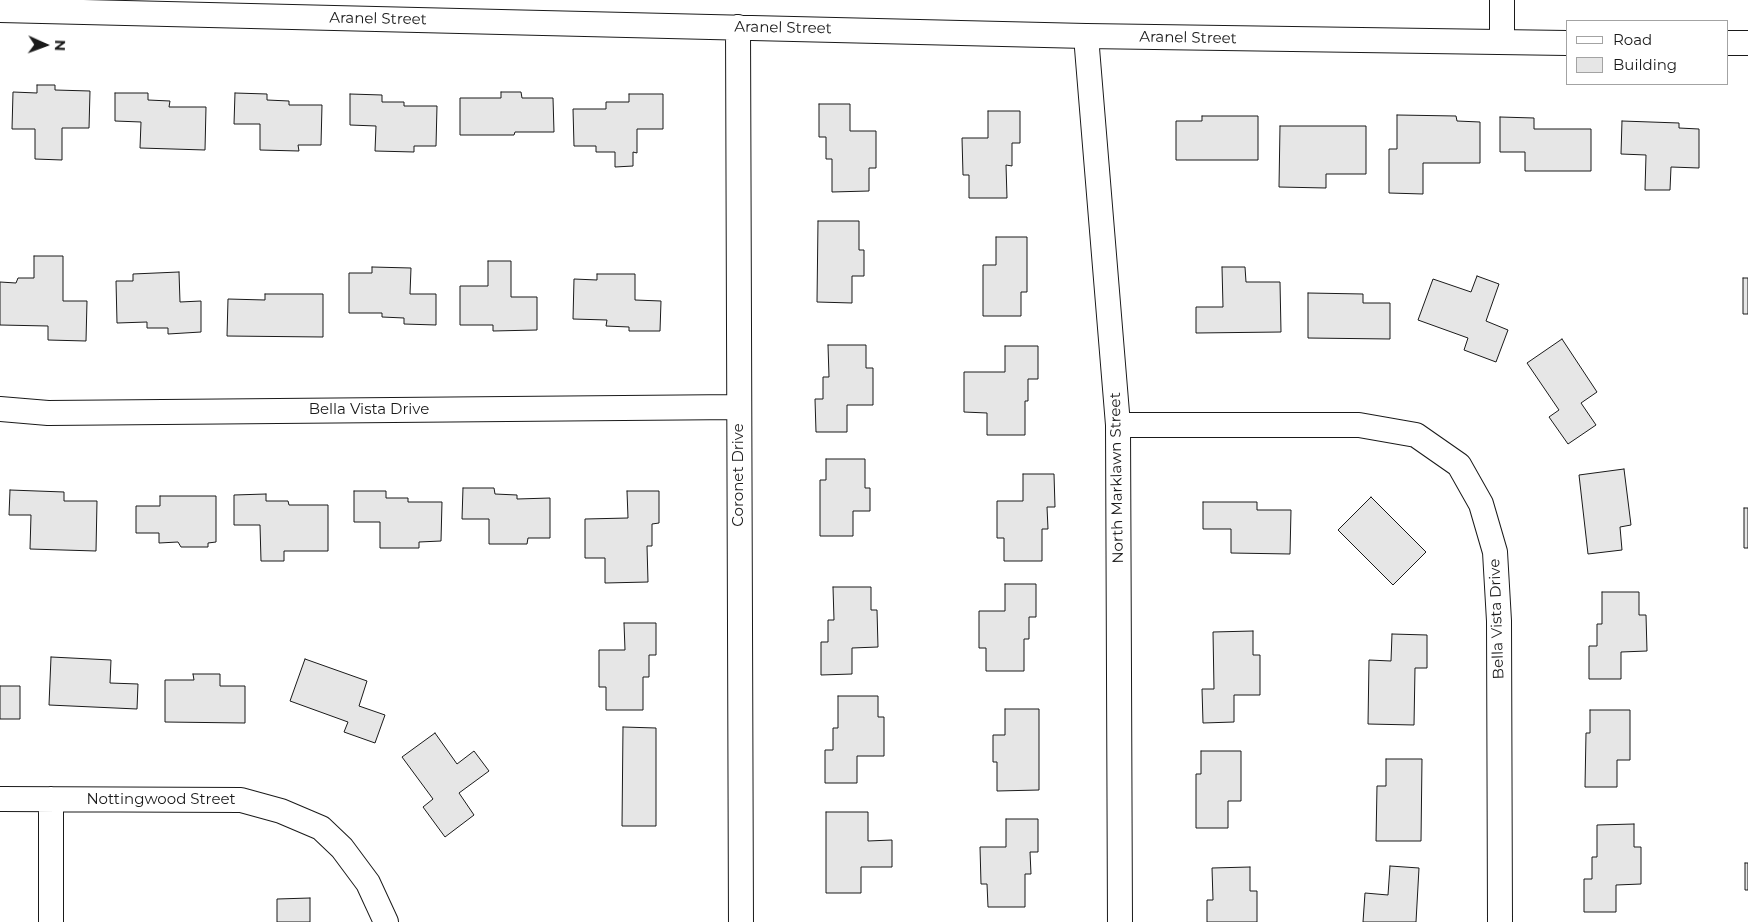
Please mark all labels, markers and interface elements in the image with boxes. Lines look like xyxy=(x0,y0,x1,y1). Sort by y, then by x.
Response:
street label: Aranel Street xyxy=(329,9,427,29)
street label: Aranel Street xyxy=(734,18,832,38)
north arrow xyxy=(20,20,70,70)
legend xyxy=(1566,20,1728,85)
street label: Aranel Street xyxy=(1139,28,1237,48)
text: Road xyxy=(1613,30,1652,49)
text: N xyxy=(51,40,69,51)
text: Building xyxy=(1613,55,1677,74)
street label: North Marklawn Street xyxy=(1107,392,1127,564)
street label: Bella Vista Drive xyxy=(309,401,429,419)
street label: Coronet Drive xyxy=(730,423,748,527)
street label: Bella Vista Drive xyxy=(1486,558,1508,680)
street label: Nottingwood Street xyxy=(86,791,236,809)

